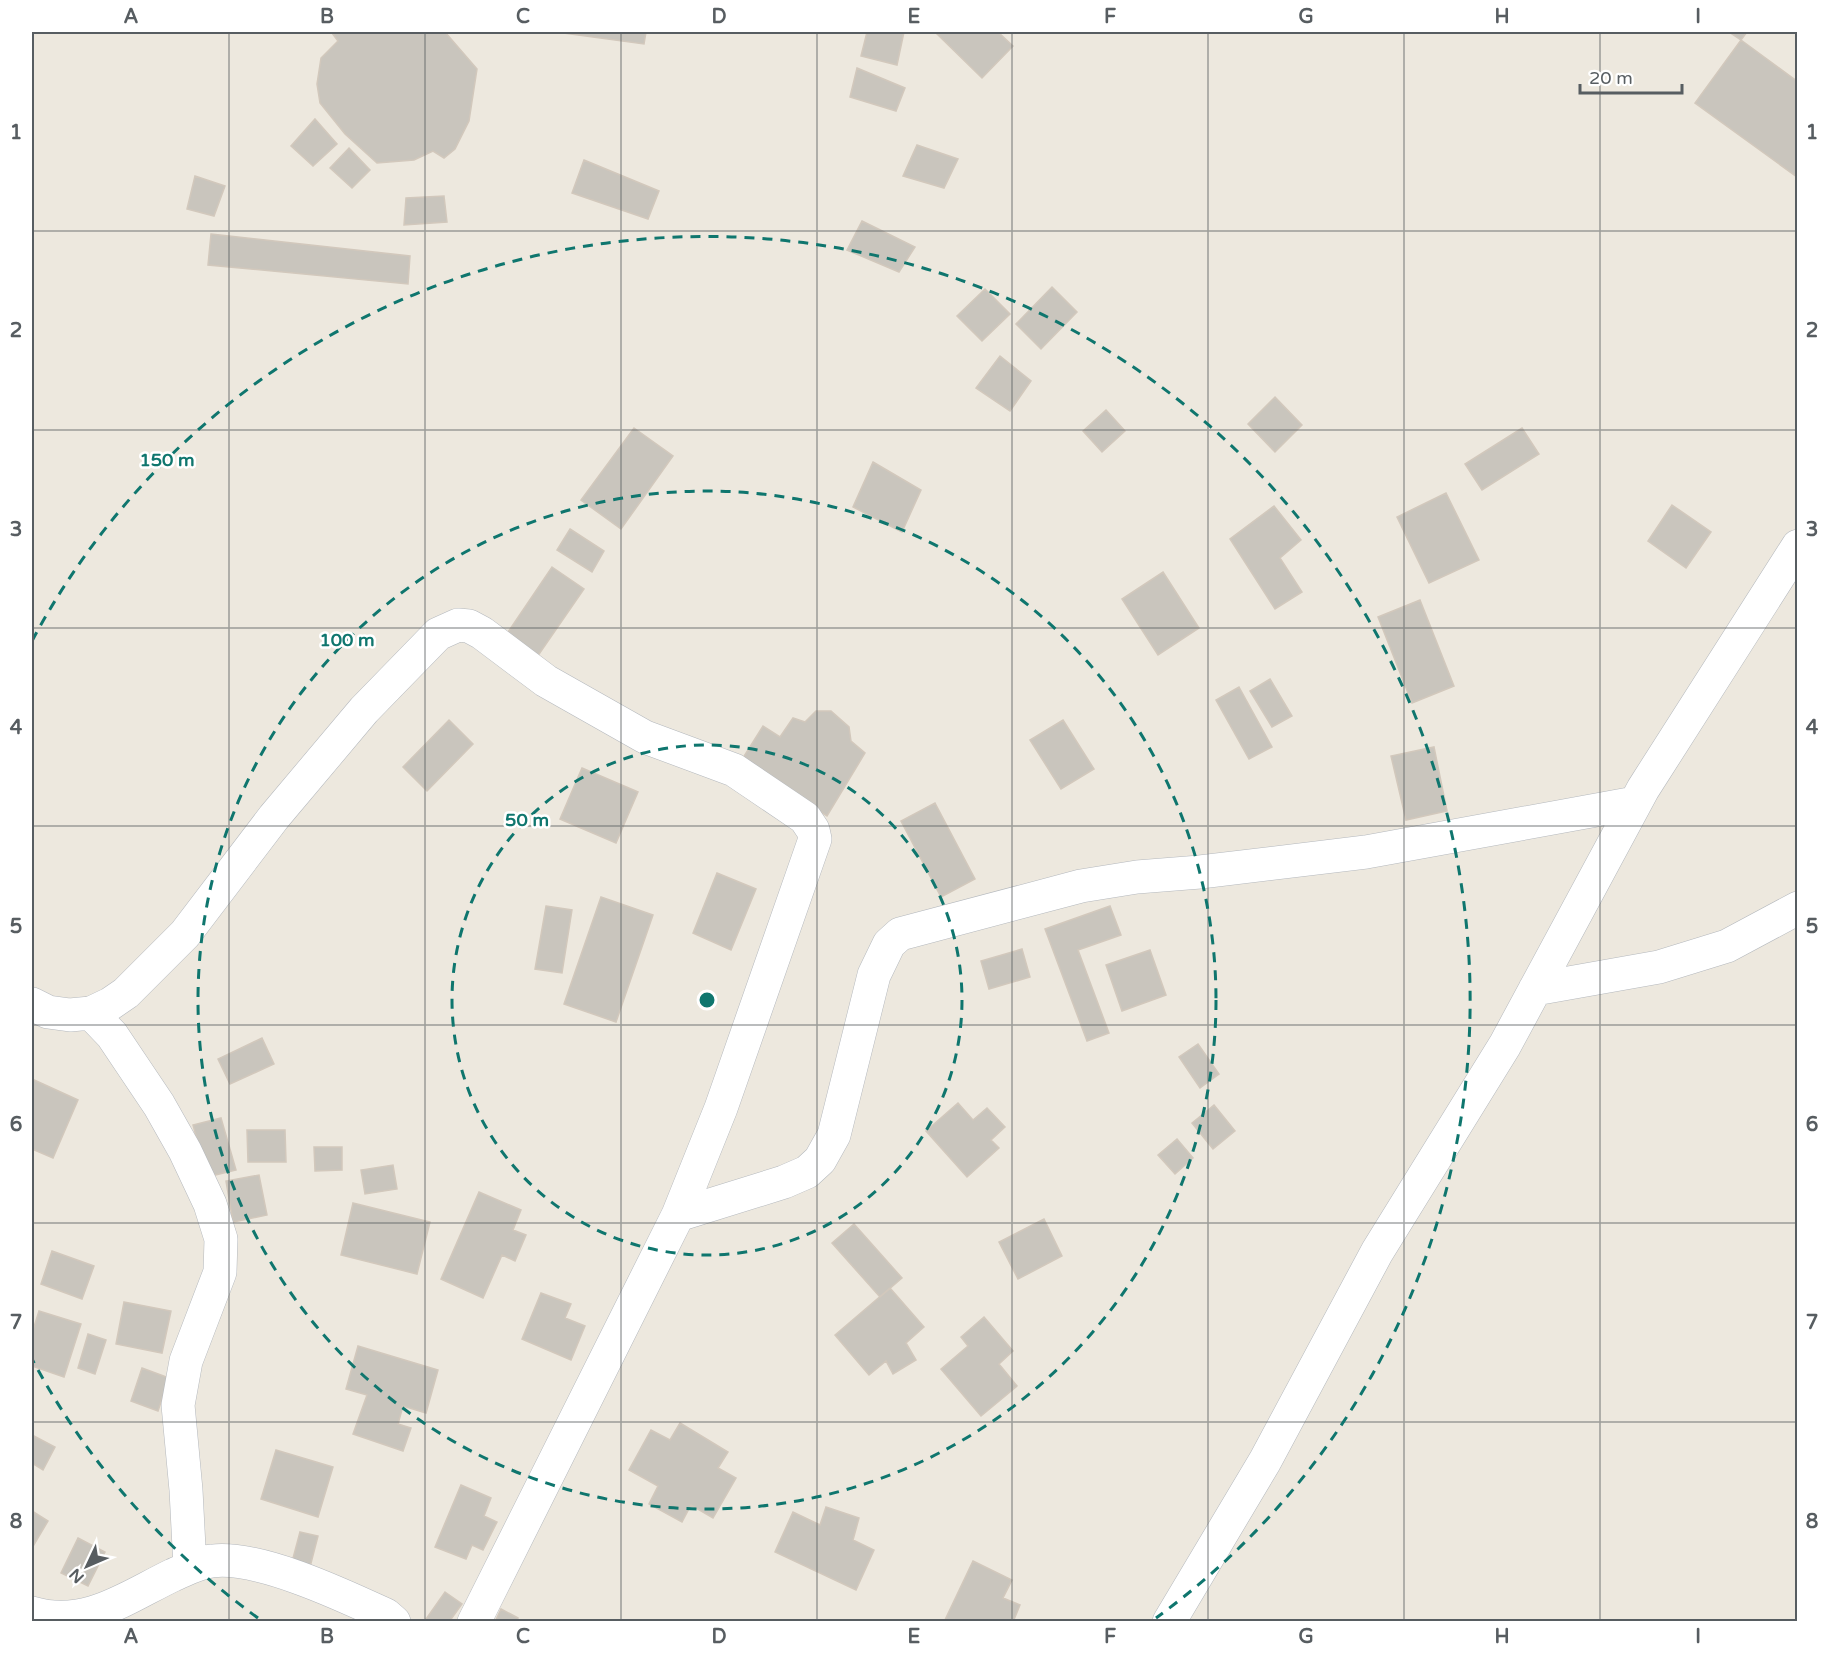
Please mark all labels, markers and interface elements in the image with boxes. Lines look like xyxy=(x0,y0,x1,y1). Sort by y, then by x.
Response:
text: A xyxy=(124,5,139,29)
text: B xyxy=(320,5,334,29)
text: C xyxy=(516,5,530,29)
text: D xyxy=(711,5,727,29)
text: E xyxy=(908,5,921,29)
text: F xyxy=(1104,5,1116,29)
text: G xyxy=(1298,5,1314,29)
text: H xyxy=(1494,5,1510,29)
text: I xyxy=(1695,5,1701,29)
scale bar xyxy=(1580,57,1682,95)
text: 20 m xyxy=(1589,67,1633,89)
text: 1 xyxy=(10,121,22,145)
text: 1 xyxy=(1806,121,1818,145)
text: 2 xyxy=(10,319,22,343)
text: 2 xyxy=(1806,319,1818,343)
text: 150 m xyxy=(139,449,195,471)
text: 3 xyxy=(10,518,22,542)
text: 3 xyxy=(1806,518,1818,542)
text: 100 m xyxy=(319,629,375,651)
text: 4 xyxy=(10,716,23,740)
text: 4 xyxy=(1806,716,1819,740)
text: 50 m xyxy=(505,809,549,831)
text: 5 xyxy=(10,915,22,939)
text: 5 xyxy=(1806,915,1818,939)
centre of rings xyxy=(697,990,717,1010)
text: 6 xyxy=(10,1113,22,1137)
text: 6 xyxy=(1806,1113,1818,1137)
text: 7 xyxy=(10,1311,22,1335)
text: 7 xyxy=(1806,1311,1818,1335)
text: 8 xyxy=(10,1510,22,1534)
text: 8 xyxy=(1806,1510,1818,1534)
north arrow xyxy=(57,1536,117,1596)
text: N xyxy=(65,1564,89,1587)
text: A xyxy=(124,1625,139,1649)
text: B xyxy=(320,1625,334,1649)
text: C xyxy=(516,1625,530,1649)
text: D xyxy=(711,1625,727,1649)
text: E xyxy=(908,1625,921,1649)
text: F xyxy=(1104,1625,1116,1649)
text: G xyxy=(1298,1625,1314,1649)
text: H xyxy=(1494,1625,1510,1649)
text: I xyxy=(1695,1625,1701,1649)

